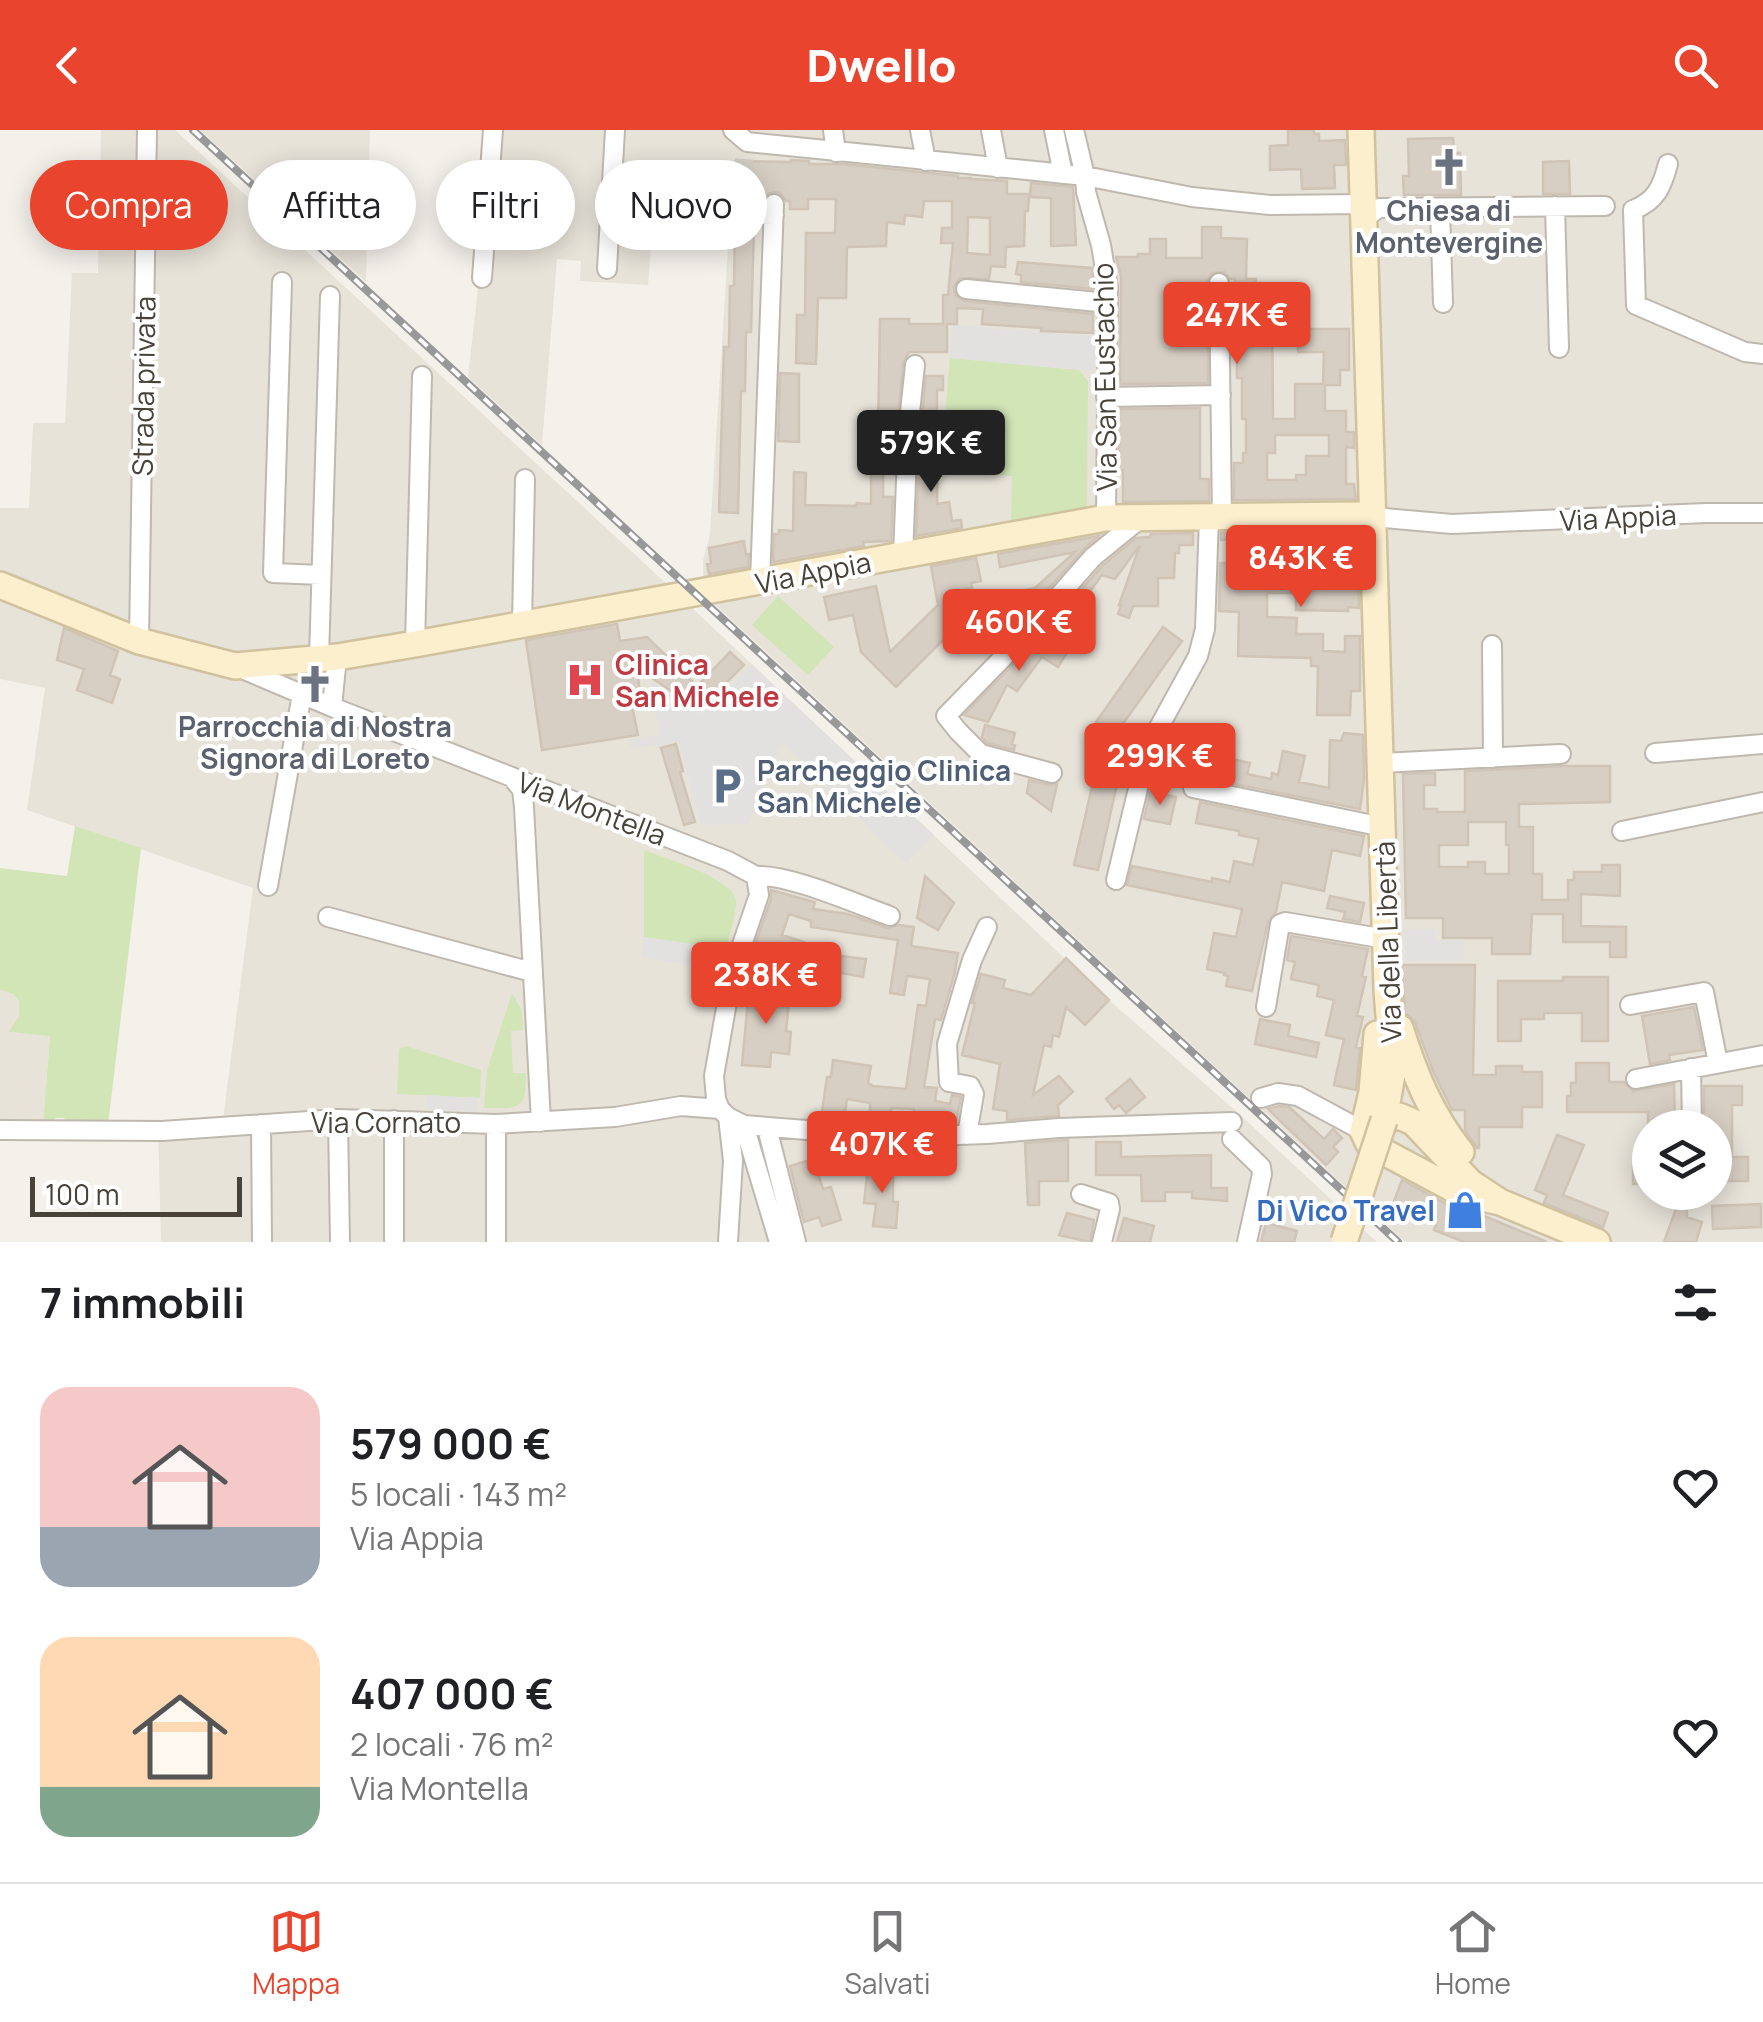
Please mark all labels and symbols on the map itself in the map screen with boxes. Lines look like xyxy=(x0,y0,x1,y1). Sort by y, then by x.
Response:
church icon: Chiesa di Montevergine xyxy=(1428,146,1470,188)
place label: Chiesa di Montevergine xyxy=(1355,191,1543,261)
street label: Via San Eustachio xyxy=(1083,262,1125,492)
pin: 247K € xyxy=(1156,282,1318,367)
street label: Strada privata xyxy=(122,296,164,476)
pin: 579K € xyxy=(850,410,1012,495)
street label: Via Appia xyxy=(1559,495,1677,539)
pin: 843K € xyxy=(1220,525,1382,610)
street label: Via Appia xyxy=(752,542,874,602)
pin: 460K € xyxy=(938,589,1100,674)
place label: Clinica San Michele xyxy=(615,645,780,715)
hospital icon: Clinica San Michele xyxy=(564,659,606,701)
church icon: Parrocchia di Nostra Signora di Loreto xyxy=(294,663,336,705)
place label: Parrocchia di Nostra Signora di Loreto xyxy=(178,707,452,777)
pin: 299K € xyxy=(1079,723,1241,808)
place label: Parcheggio Clinica San Michele xyxy=(757,751,1011,821)
street label: Via Montella xyxy=(512,762,672,854)
parking icon: Parcheggio Clinica San Michele xyxy=(706,765,748,807)
street label: Via della Libertà xyxy=(1364,840,1410,1044)
pin: 238K € xyxy=(685,942,847,1027)
street label: Via Cornato xyxy=(311,1103,461,1141)
pin: 407K € xyxy=(801,1111,963,1196)
scale bar xyxy=(30,1172,242,1216)
shop icon: Di Vico Travel xyxy=(1444,1189,1486,1231)
place label: Di Vico Travel xyxy=(1257,1191,1435,1229)

